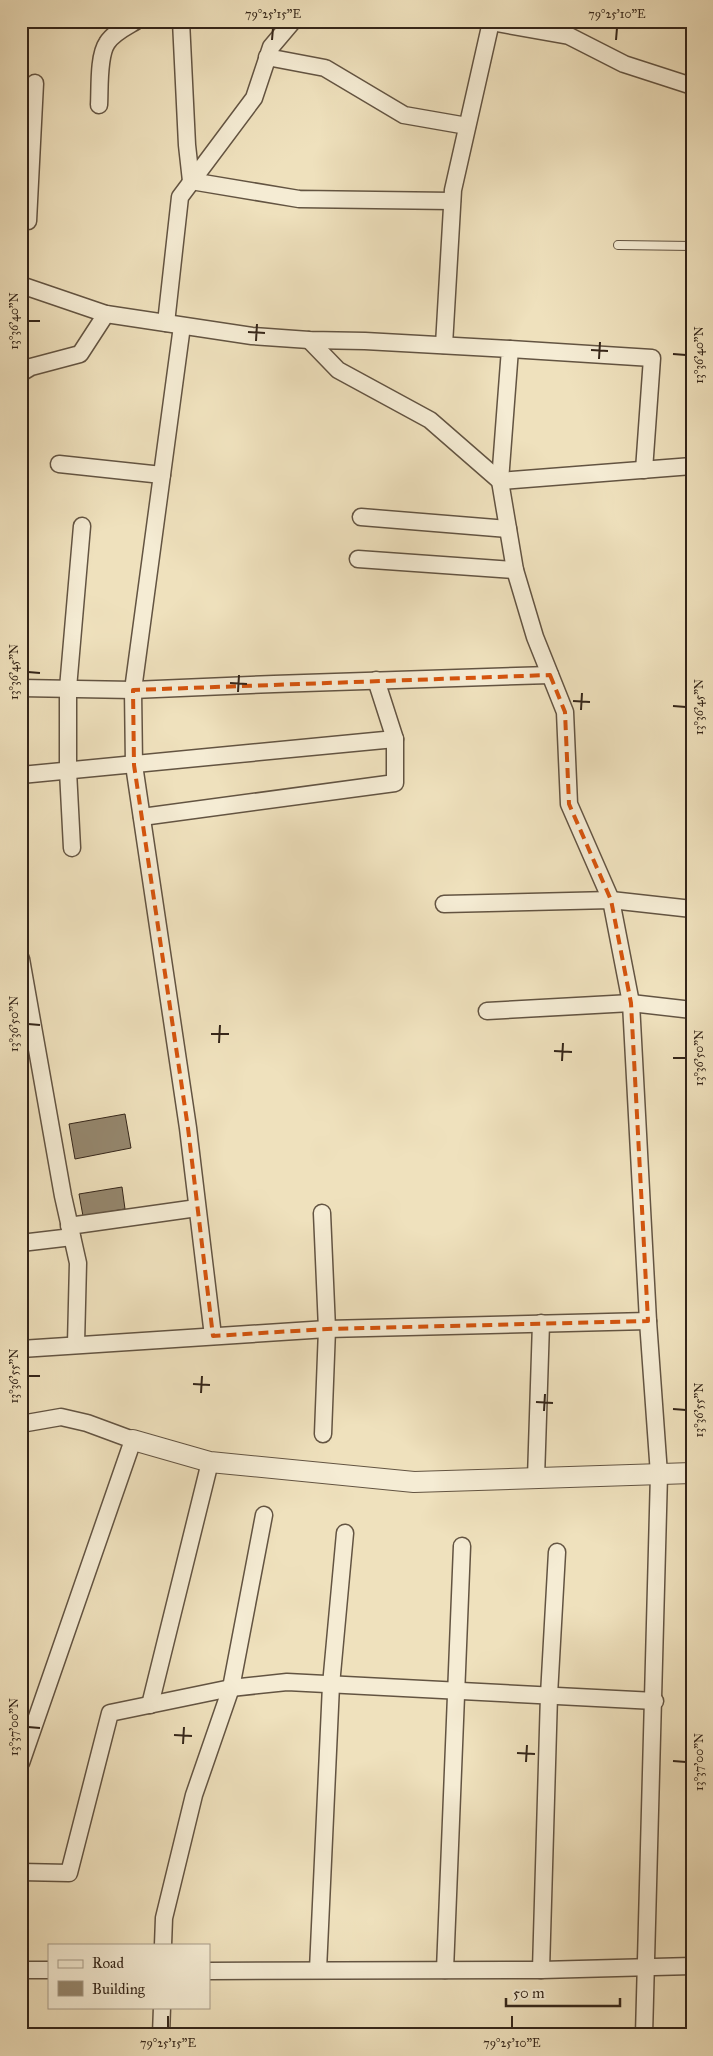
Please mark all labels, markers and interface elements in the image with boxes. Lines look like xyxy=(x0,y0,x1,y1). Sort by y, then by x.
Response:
text: 79°25'15"E xyxy=(245,7,301,21)
text: 79°25'10"E xyxy=(588,7,646,21)
text: 13°36'40"N xyxy=(7,292,21,350)
text: 13°36'40"N xyxy=(692,326,706,384)
text: 13°36'45"N xyxy=(7,644,21,700)
text: 13°36'45"N xyxy=(692,679,706,735)
text: 13°36'50"N xyxy=(7,996,21,1052)
text: 13°36'50"N xyxy=(692,1030,706,1086)
text: 13°36'55"N xyxy=(7,1349,21,1403)
text: 13°36'55"N xyxy=(692,1383,706,1437)
text: 13°37'00"N xyxy=(7,1698,21,1756)
text: 13°37'00"N xyxy=(692,1733,706,1791)
legend xyxy=(48,1944,210,2008)
text: Road xyxy=(92,1954,124,1972)
scale bar xyxy=(506,1976,619,2008)
text: Building xyxy=(92,1980,146,1998)
text: 50 m xyxy=(513,1984,545,2002)
text: 79°25'15"E xyxy=(140,2036,196,2050)
text: 79°25'10"E xyxy=(483,2036,541,2050)

